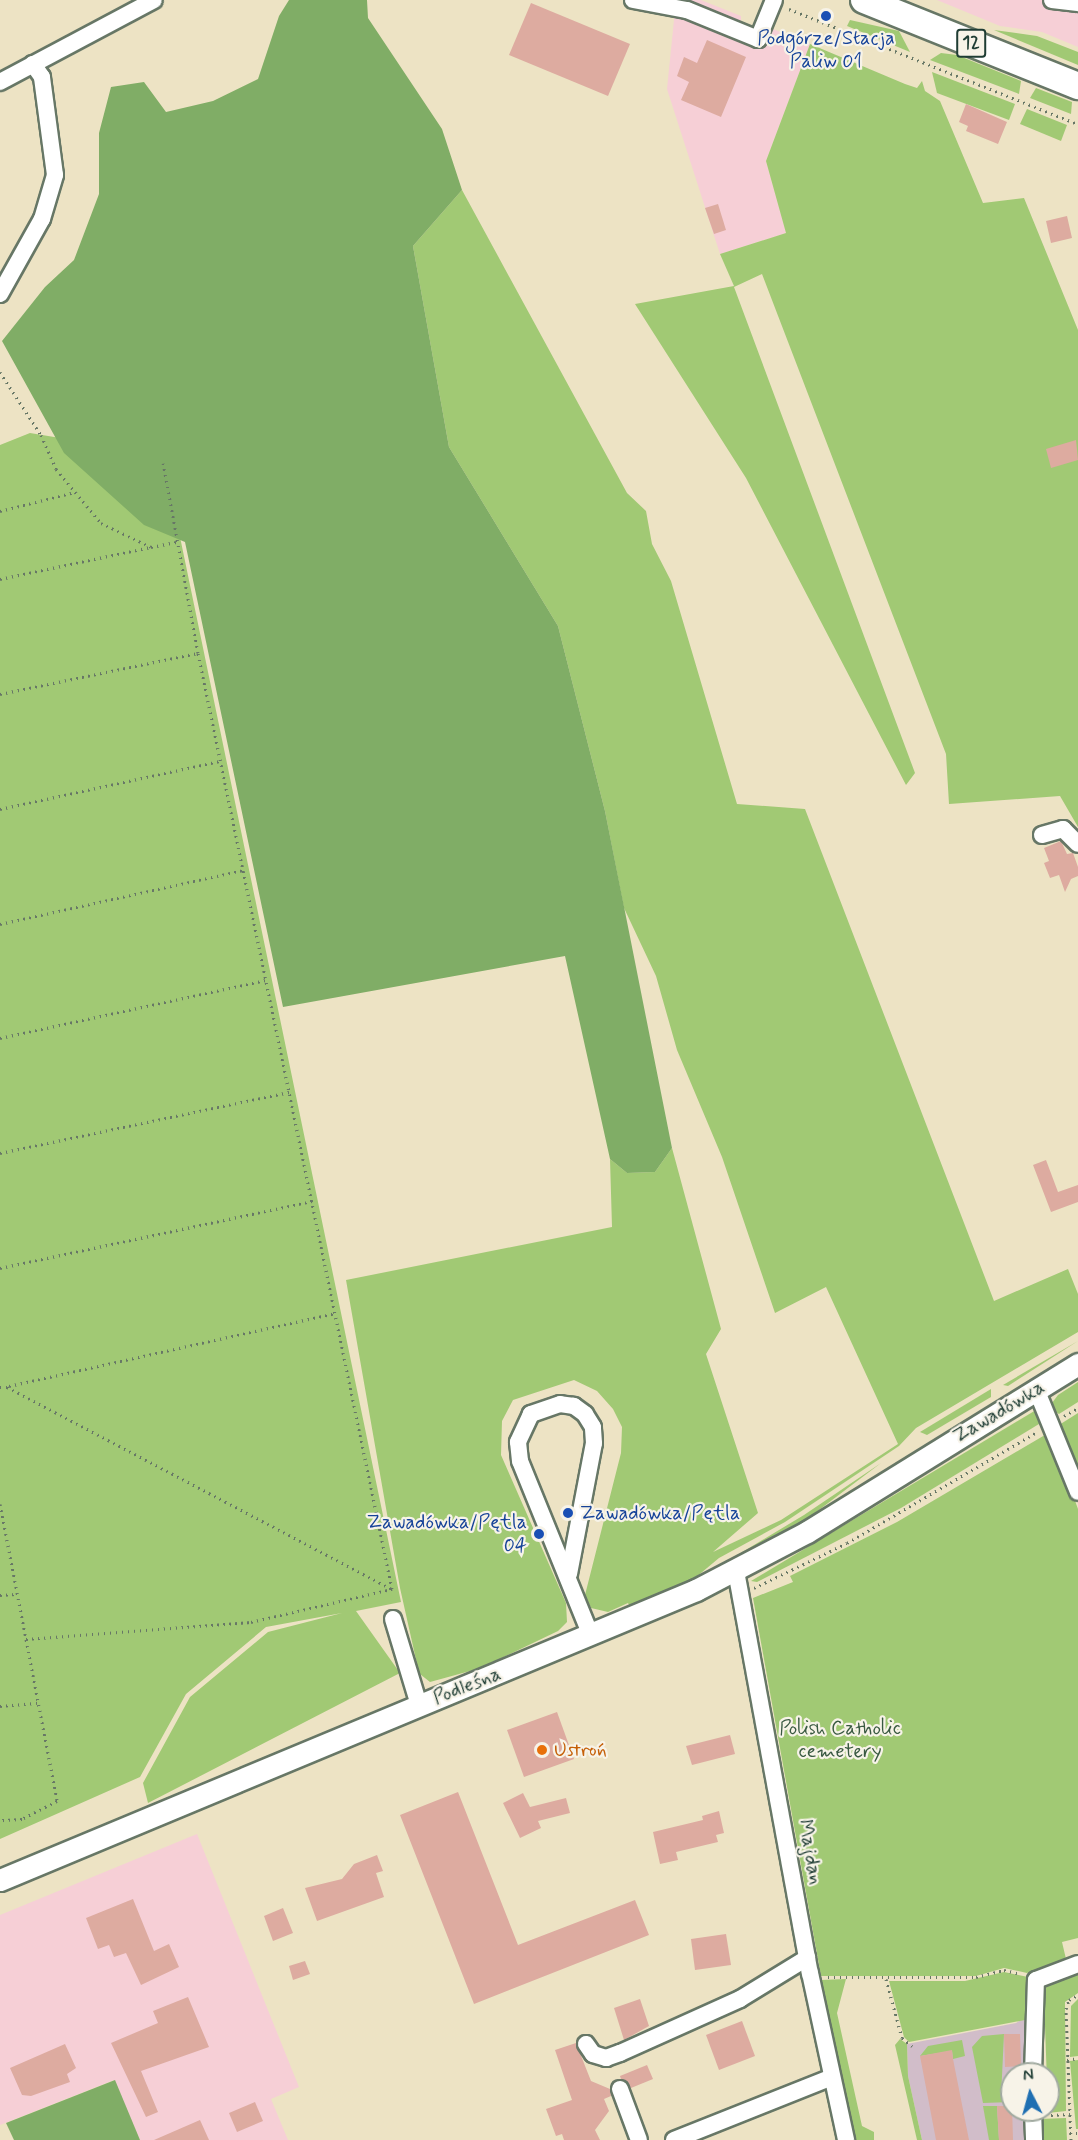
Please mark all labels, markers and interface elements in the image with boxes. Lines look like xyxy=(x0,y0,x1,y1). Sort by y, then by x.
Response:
marker: Podgórze/Stacja Paliw 01 xyxy=(819,9,833,23)
place label: Podgórze/Stacja Paliw 01 xyxy=(757,26,895,73)
road number: 12 xyxy=(956,28,986,58)
street label: Zawadówka xyxy=(949,1375,1049,1449)
place label: Zawadówka/Pętla xyxy=(580,1501,740,1525)
marker: Zawadówka/Pętla xyxy=(561,1506,575,1520)
place label: Zawadówka/Pętla 04 xyxy=(367,1510,527,1557)
marker: Zawadówka/Pętla 04 xyxy=(532,1527,546,1541)
street label: Podleśna xyxy=(430,1662,504,1710)
park label: Polish Catholic cemetery xyxy=(779,1717,901,1764)
place label: Ustroń xyxy=(554,1738,607,1762)
marker: Ustroń xyxy=(535,1743,549,1757)
street label: Majdan xyxy=(792,1818,828,1886)
north arrow xyxy=(1000,2062,1060,2122)
text: N xyxy=(1022,2065,1035,2087)

